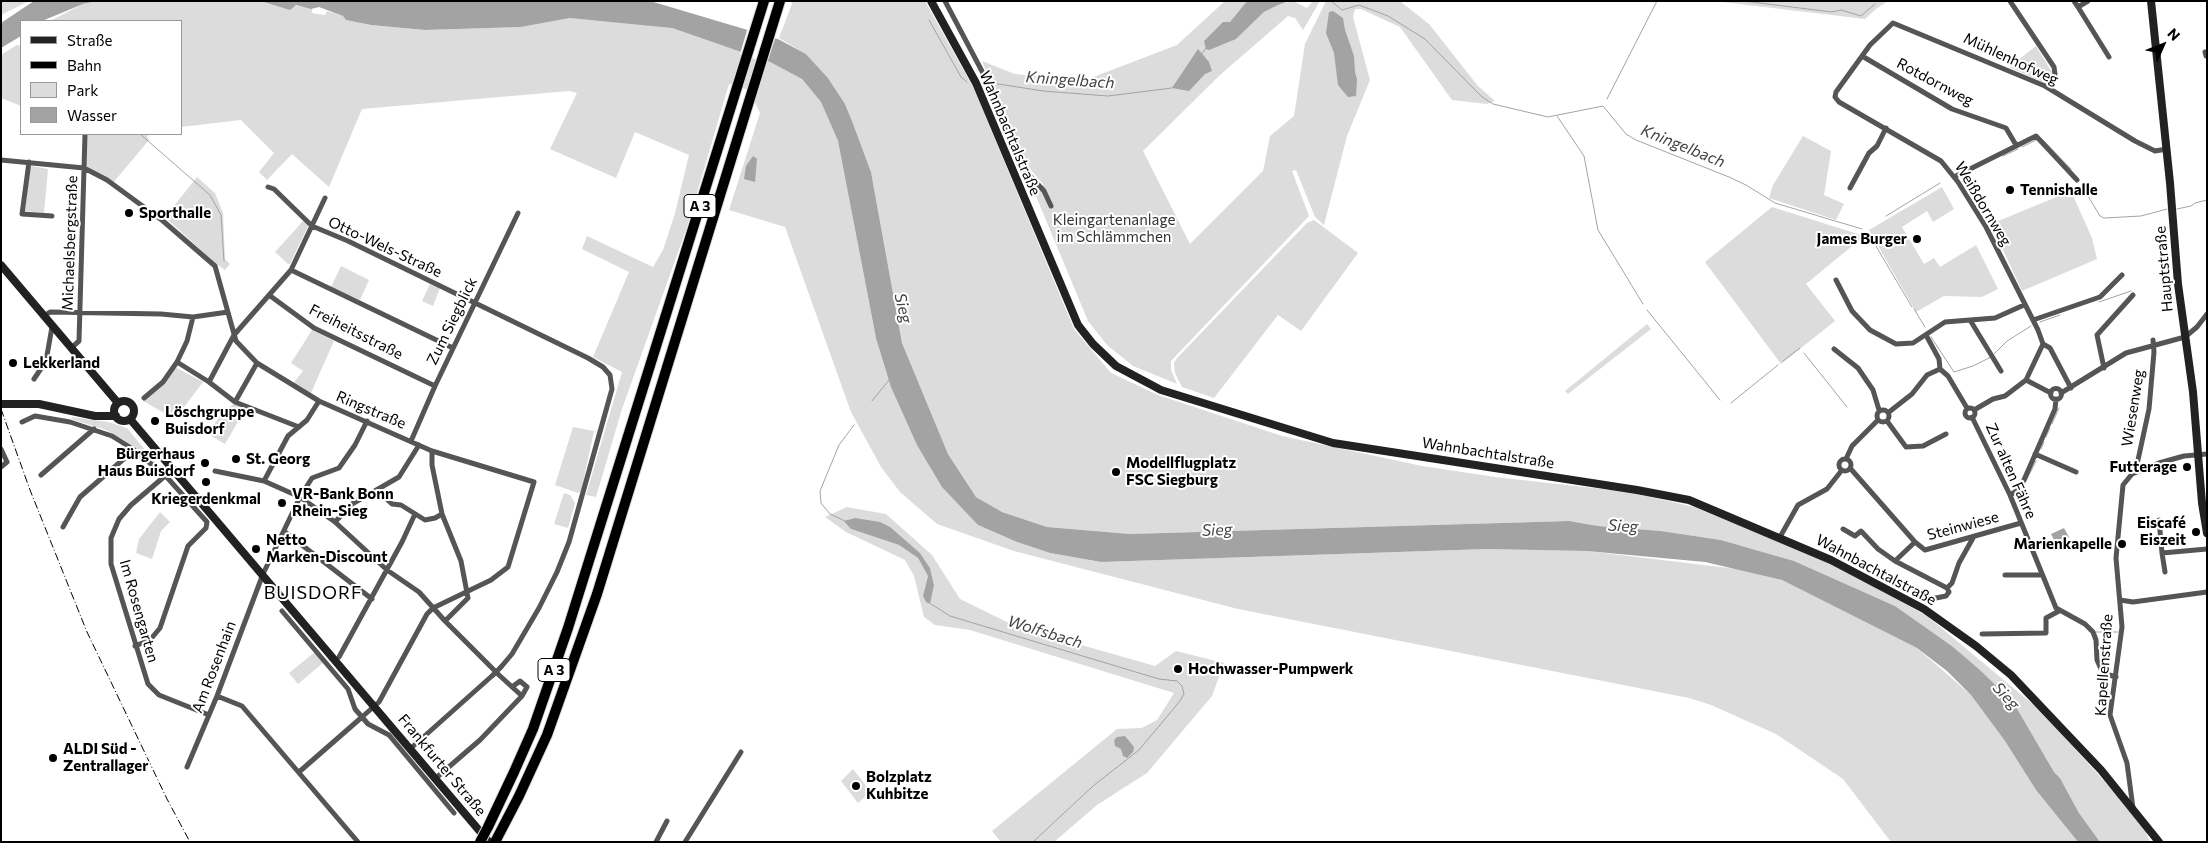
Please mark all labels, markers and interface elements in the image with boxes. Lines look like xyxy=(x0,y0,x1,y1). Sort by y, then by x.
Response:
legend xyxy=(20,20,182,135)
north arrow xyxy=(2138,20,2188,70)
text: N xyxy=(2164,25,2184,44)
street label: Mühlenhofweg xyxy=(1961,29,2061,89)
text: Straße xyxy=(67,31,113,49)
street label: Rotdornweg xyxy=(1894,54,1976,110)
text: Bahn xyxy=(67,56,102,74)
water label: Kningelbach xyxy=(1025,67,1115,93)
street label: Wahnbachtalstraße xyxy=(976,68,1044,198)
text: Park xyxy=(67,81,98,99)
text: Wasser xyxy=(67,106,117,124)
water label: Kningelbach xyxy=(1638,120,1728,172)
street label: Weißdornweg xyxy=(1951,159,2015,249)
street label: Michaelsbergstraße xyxy=(59,175,81,311)
place label: Tennishalle xyxy=(2020,181,2098,199)
marker: Tennishalle xyxy=(2004,184,2016,196)
road number: A 3 xyxy=(684,195,716,218)
place label: Sporthalle xyxy=(139,204,211,222)
marker: Sporthalle xyxy=(123,207,135,219)
park label: Kleingartenanlage im Schlämmchen xyxy=(1053,211,1175,246)
street label: Otto-Wels-Straße xyxy=(325,213,445,281)
street label: Hauptstraße xyxy=(2151,225,2177,313)
place label: James Burger xyxy=(1817,230,1907,248)
marker: James Burger xyxy=(1911,233,1923,245)
street label: Zum Siegblick xyxy=(423,274,481,368)
water label: Sieg xyxy=(890,291,916,325)
street label: Freiheitsstraße xyxy=(306,301,406,363)
place label: Lekkerland xyxy=(23,354,100,372)
marker: Lekkerland xyxy=(7,357,19,369)
street label: Wiesenweg xyxy=(2118,368,2148,448)
street label: Ringstraße xyxy=(333,387,409,433)
place label: Löschgruppe Buisdorf xyxy=(165,403,254,438)
marker: Löschgruppe Buisdorf xyxy=(149,415,161,427)
street label: Zur alten Fähre xyxy=(1982,420,2040,522)
street label: Wahnbachtalstraße xyxy=(1421,434,1555,472)
place label: Bürgerhaus Haus Buisdorf xyxy=(98,445,195,480)
place label: St. Georg xyxy=(246,450,310,468)
marker: St. Georg xyxy=(230,453,242,465)
place label: Modellflugplatz FSC Siegburg xyxy=(1126,454,1236,489)
marker: Bürgerhaus Haus Buisdorf xyxy=(199,457,211,469)
place label: Futterage xyxy=(2109,458,2177,476)
marker: Futterage xyxy=(2181,461,2193,473)
marker: Modellflugplatz FSC Siegburg xyxy=(1110,466,1122,478)
marker: Kriegerdenkmal xyxy=(200,476,212,488)
place label: VR-Bank Bonn Rhein-Sieg xyxy=(292,485,394,520)
place label: Kriegerdenkmal xyxy=(151,490,261,508)
marker: VR-Bank Bonn Rhein-Sieg xyxy=(276,497,288,509)
street label: Steinwiese xyxy=(1925,508,2001,544)
place label: Eiscafé Eiszeit xyxy=(2137,514,2186,549)
water label: Sieg xyxy=(1607,516,1639,536)
water label: Sieg xyxy=(1201,520,1233,540)
marker: Eiscafé Eiszeit xyxy=(2190,526,2202,538)
place label: Netto Marken-Discount xyxy=(266,531,388,566)
street label: Wahnbachtalstraße xyxy=(1813,531,1939,609)
place label: Marienkapelle xyxy=(2013,535,2112,553)
marker: Marienkapelle xyxy=(2116,538,2128,550)
marker: Netto Marken-Discount xyxy=(250,543,262,555)
street label: Im Rosengarten xyxy=(116,557,162,665)
district label: BUISDORF xyxy=(263,582,363,604)
water label: Wolfsbach xyxy=(1005,612,1085,652)
street label: Kapellenstraße xyxy=(2091,613,2117,717)
street label: Am Rosenhain xyxy=(188,619,240,715)
road number: A 3 xyxy=(538,658,570,682)
place label: Hochwasser-Pumpwerk xyxy=(1188,660,1353,678)
marker: Hochwasser-Pumpwerk xyxy=(1172,663,1184,675)
water label: Sieg xyxy=(1989,678,2023,714)
street label: Frankfurter Straße xyxy=(394,710,490,820)
place label: ALDI Süd - Zentrallager xyxy=(63,740,148,775)
marker: ALDI Süd - Zentrallager xyxy=(47,752,59,764)
place label: Bolzplatz Kuhbitze xyxy=(866,768,932,803)
marker: Bolzplatz Kuhbitze xyxy=(850,780,862,792)

